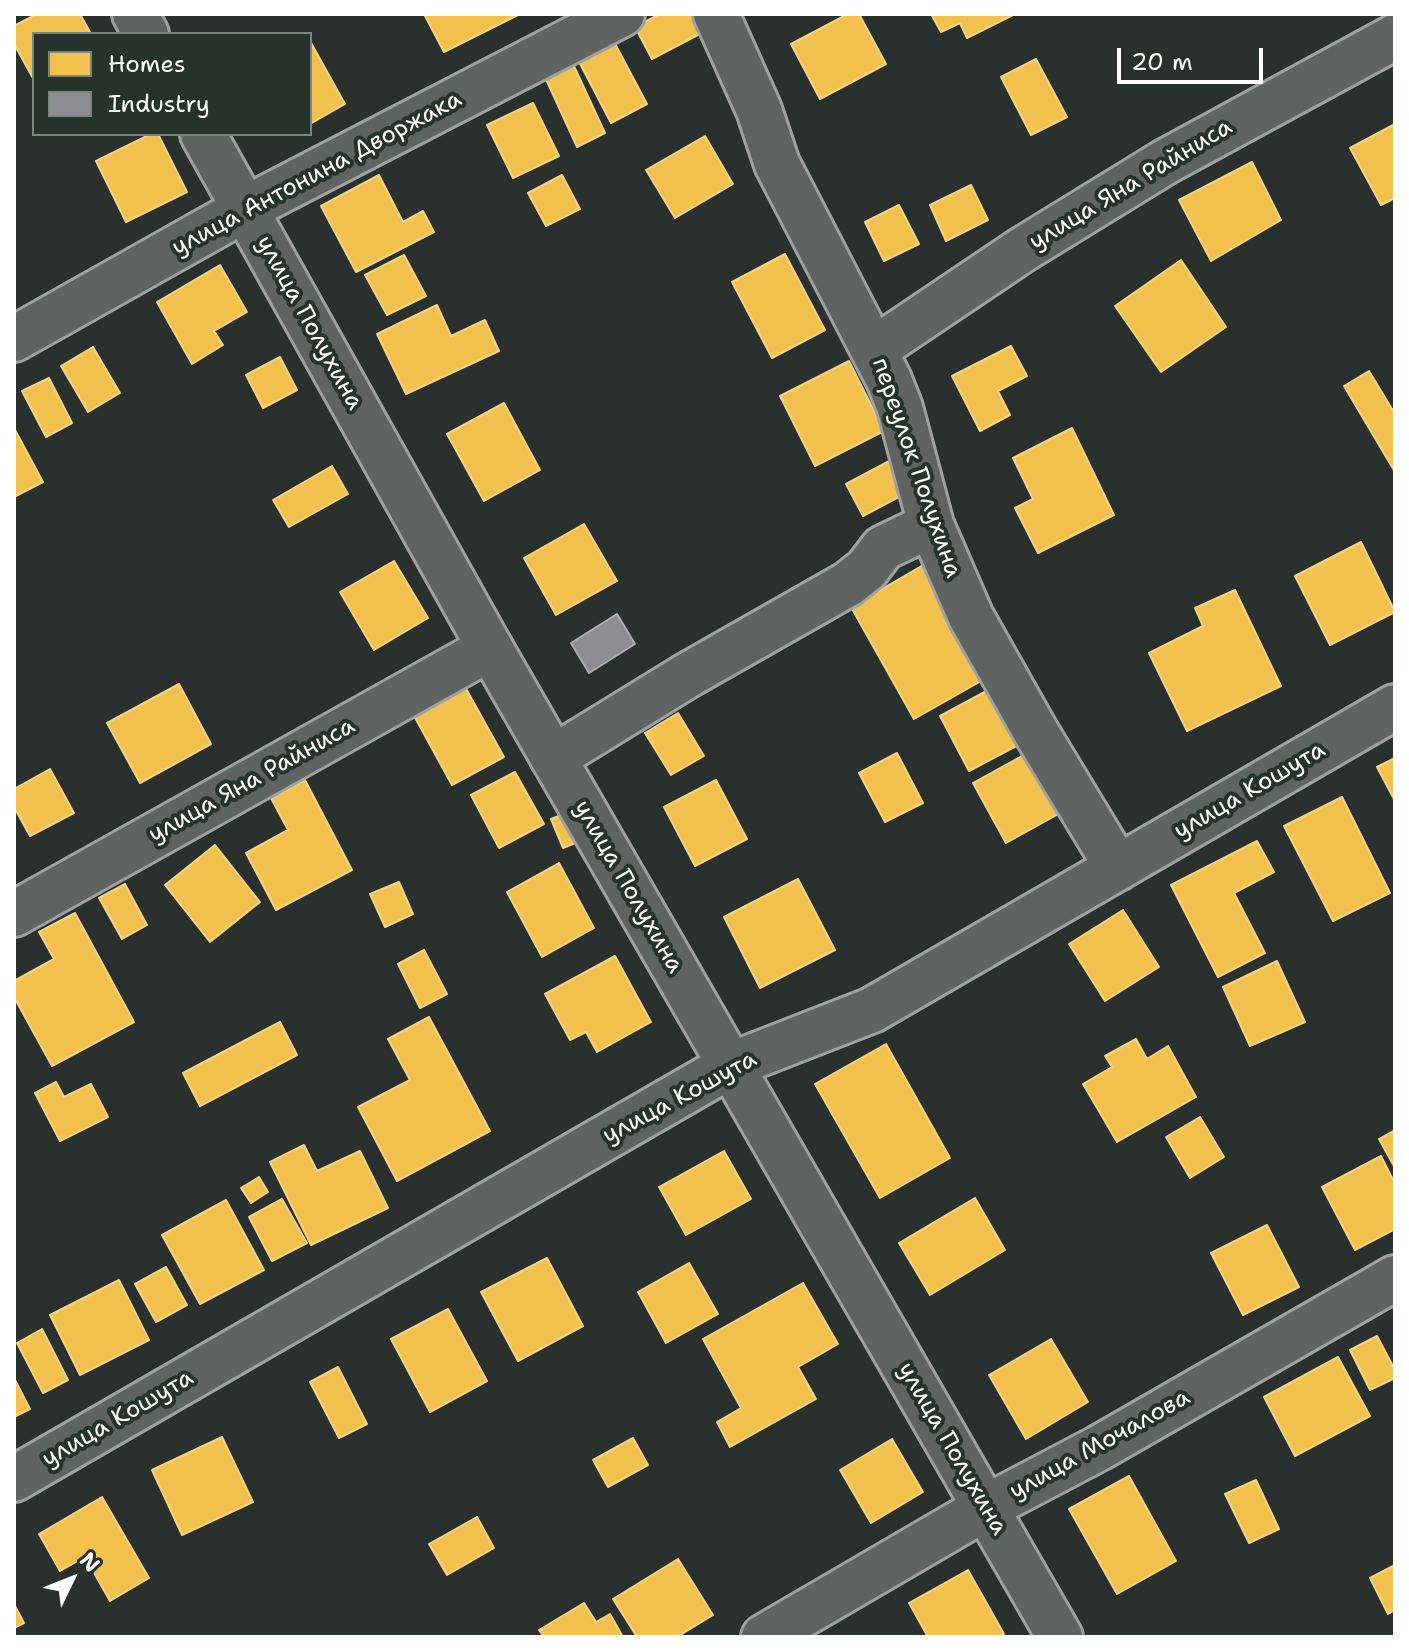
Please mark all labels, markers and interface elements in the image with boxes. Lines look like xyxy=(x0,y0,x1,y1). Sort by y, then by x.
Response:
legend xyxy=(32,32,312,136)
scale bar xyxy=(1121,32,1267,82)
text: 20 m xyxy=(1131,46,1193,78)
text: Homes xyxy=(108,48,186,80)
street label: улица Антонина Дворжака xyxy=(167,85,467,263)
text: Industry xyxy=(108,88,210,120)
street label: улица Яна Райниса xyxy=(1024,113,1238,257)
street label: улица Полухина xyxy=(249,231,369,415)
street label: переулок Полухина xyxy=(865,354,967,582)
street label: улица Яна Райниса xyxy=(144,712,360,850)
street label: улица Кошута xyxy=(1169,736,1331,846)
street label: улица Полухина xyxy=(567,795,689,979)
street label: улица Кошута xyxy=(598,1045,762,1151)
street label: улица Полухина xyxy=(891,1357,1013,1541)
street label: улица Кошута xyxy=(37,1364,199,1474)
street label: улица Мочалова xyxy=(1005,1384,1195,1506)
north arrow xyxy=(32,1539,112,1619)
text: N xyxy=(73,1546,106,1579)

